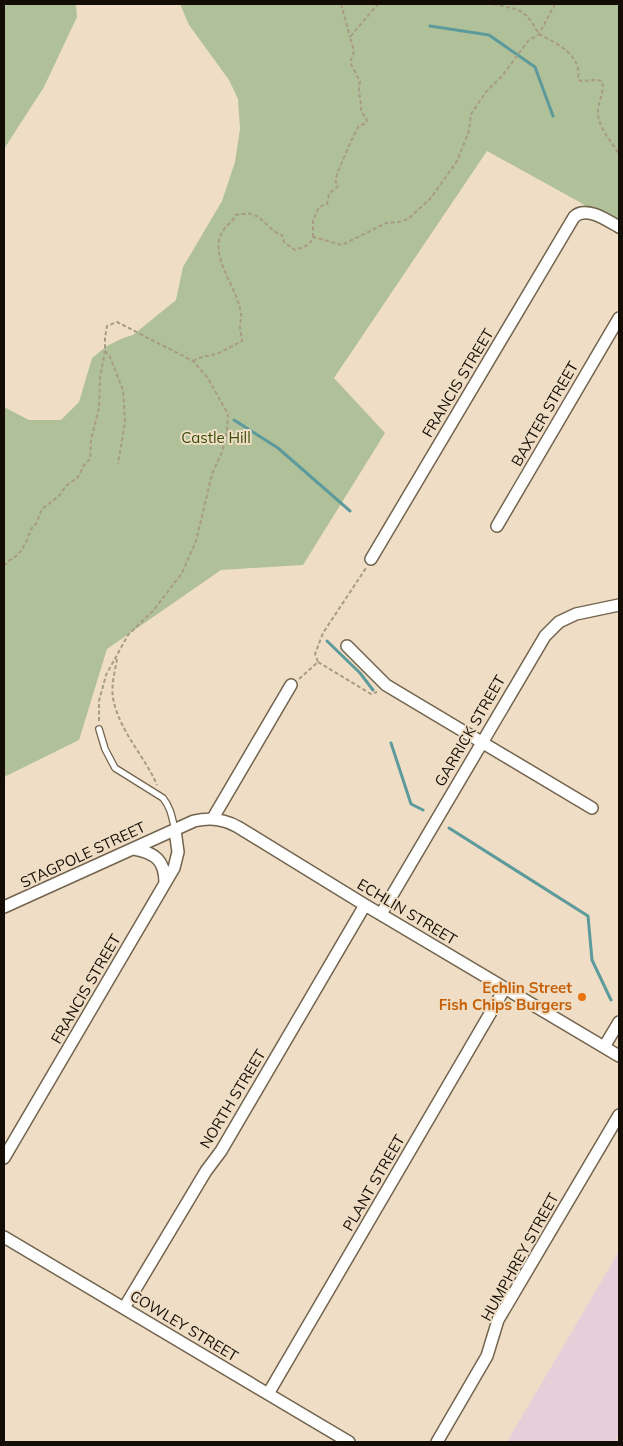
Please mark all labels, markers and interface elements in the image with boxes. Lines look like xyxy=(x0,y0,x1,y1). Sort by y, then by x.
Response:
street label: FRANCIS STREET xyxy=(418,325,497,440)
street label: BAXTER STREET xyxy=(507,358,582,470)
park label: Castle Hill xyxy=(181,428,251,447)
street label: GARRICK STREET xyxy=(430,672,509,790)
street label: STAGPOLE STREET xyxy=(17,817,148,892)
street label: ECHLIN STREET xyxy=(354,874,460,949)
street label: FRANCIS STREET xyxy=(47,931,125,1047)
place label: Echlin Street Fish Chips Burgers xyxy=(439,978,572,1014)
marker: Echlin Street Fish Chips Burgers xyxy=(576,991,588,1003)
street label: NORTH STREET xyxy=(195,1046,270,1152)
street label: PLANT STREET xyxy=(338,1131,409,1234)
street label: HUMPHREY STREET xyxy=(476,1189,563,1324)
street label: COWLEY STREET xyxy=(127,1286,242,1365)

